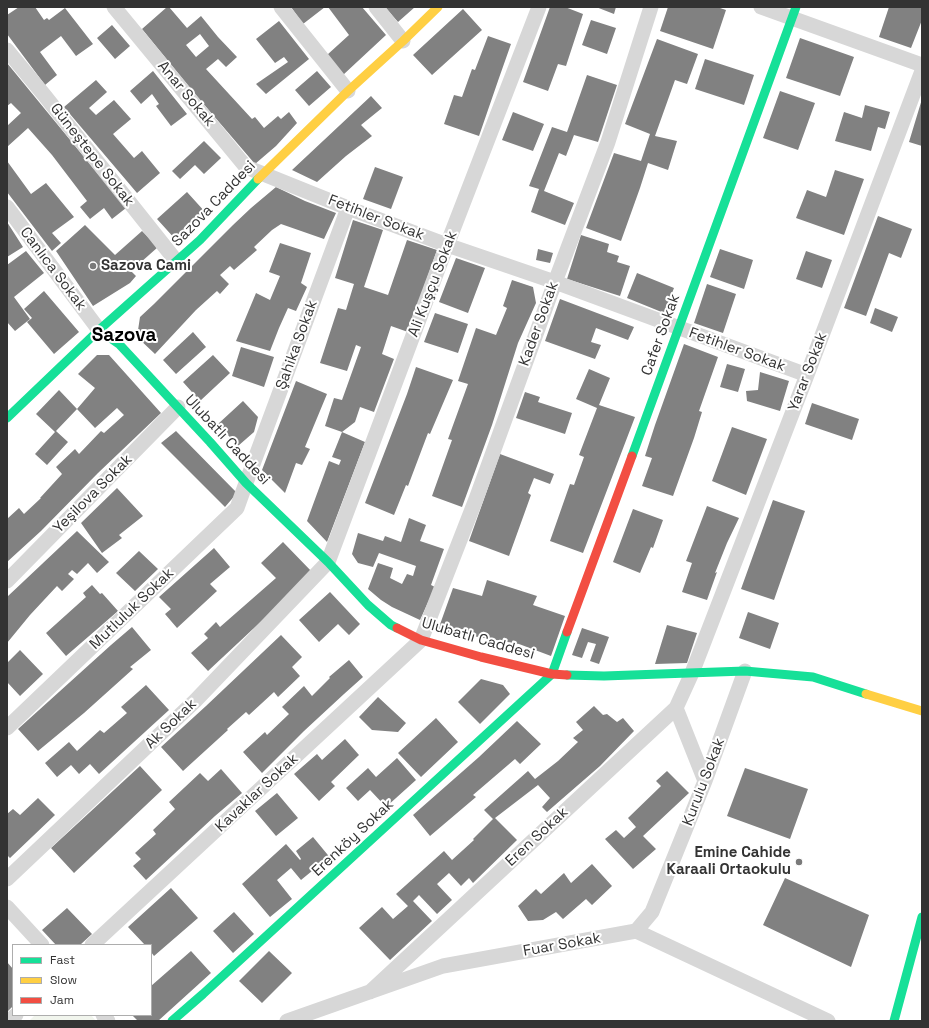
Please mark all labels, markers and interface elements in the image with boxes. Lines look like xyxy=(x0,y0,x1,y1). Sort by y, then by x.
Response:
street label: Anar Sokak xyxy=(153,58,219,130)
street label: Güneştepe Sokak xyxy=(46,100,138,210)
street label: Sazova Caddesi xyxy=(168,157,260,251)
street label: Fetihler Sokak xyxy=(325,191,427,245)
street label: Canlıca Sokak xyxy=(16,224,90,314)
street label: Ali Kuşçu Sokak xyxy=(405,229,461,339)
place label: Sazova Cami xyxy=(101,257,191,275)
marker: Sazova Cami xyxy=(88,261,98,271)
street label: Kader Sokak xyxy=(515,279,563,369)
street label: Cafer Sokak xyxy=(638,292,684,378)
street label: Şahika Sokak xyxy=(272,298,322,392)
street label: Fetihler Sokak xyxy=(686,324,788,376)
district label: Sazova xyxy=(92,325,156,347)
street label: Yarar Sokak xyxy=(785,330,831,414)
street label: Ulubatlı Caddesi xyxy=(181,391,273,489)
street label: Yeşilova Sokak xyxy=(50,451,136,537)
street label: Mutluluk Sokak xyxy=(86,564,178,654)
street label: Ulubatlı Caddesi xyxy=(419,614,537,664)
street label: Ak Sokak xyxy=(142,695,200,753)
street label: Kurulu Sokak xyxy=(679,735,729,829)
street label: Kavaklar Sokak xyxy=(212,750,302,836)
street label: Erenköy Sokak xyxy=(308,796,398,880)
street label: Eren Sokak xyxy=(502,804,572,870)
place label: Emine Cahide Karaali Ortaokulu xyxy=(667,844,791,879)
marker: Emine Cahide Karaali Ortaokulu xyxy=(794,857,804,867)
street label: Fuar Sokak xyxy=(522,929,602,961)
legend xyxy=(12,944,152,1016)
text: Fast xyxy=(50,952,75,968)
text: Slow xyxy=(50,972,77,988)
text: Jam xyxy=(50,992,74,1008)

